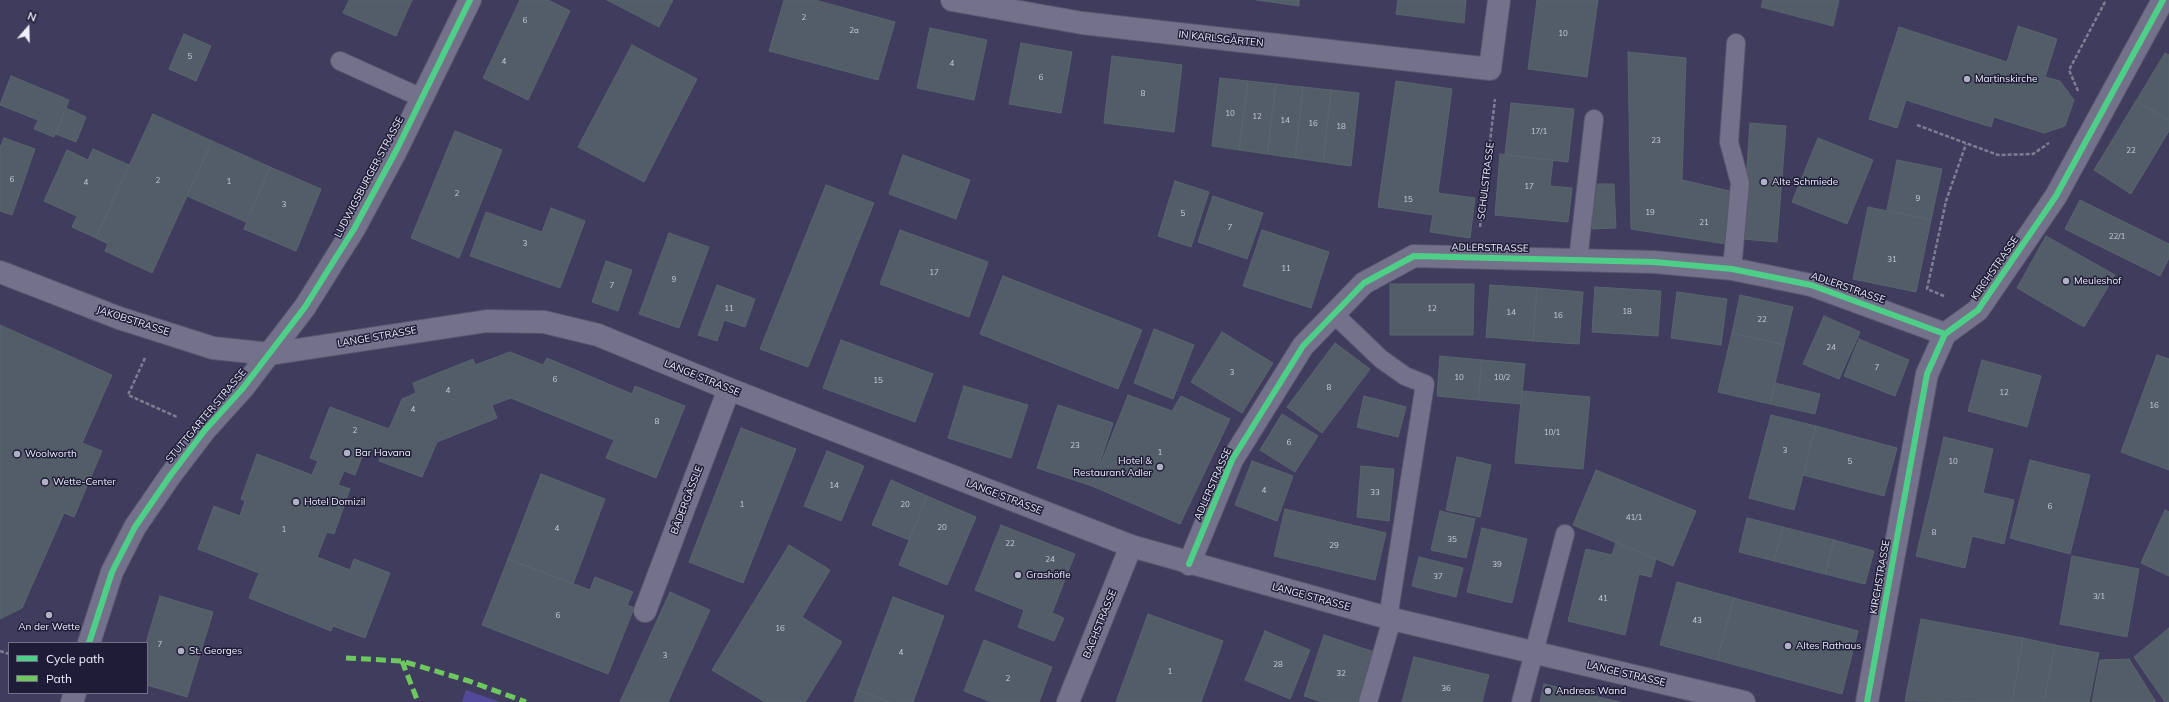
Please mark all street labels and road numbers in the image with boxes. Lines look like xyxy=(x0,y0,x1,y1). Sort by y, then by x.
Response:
street label: IN KARLSGÄRTEN xyxy=(1178,29,1264,49)
street label: LUDWIGSBURGER STRASSE xyxy=(332,114,406,240)
street label: SCHULSTRASSE xyxy=(1475,142,1497,220)
street label: KIRCHSTRASSE xyxy=(1969,234,2021,302)
street label: ADLERSTRASSE xyxy=(1451,241,1529,255)
street label: ADLERSTRASSE xyxy=(1809,270,1887,306)
street label: JAKOBSTRASSE xyxy=(95,304,171,338)
street label: LANGE STRASSE xyxy=(336,324,418,350)
street label: LANGE STRASSE xyxy=(662,357,742,399)
street label: STUTTGARTER STRASSE xyxy=(163,367,249,465)
street label: ADLERSTRASSE xyxy=(1192,446,1234,522)
street label: BÄDERGÄSSLE xyxy=(668,464,706,536)
street label: LANGE STRASSE xyxy=(964,477,1044,517)
street label: KIRCHSTRASSE xyxy=(1868,539,1892,615)
street label: LANGE STRASSE xyxy=(1271,581,1351,613)
street label: BACHSTRASSE xyxy=(1081,588,1119,660)
street label: LANGE STRASSE xyxy=(1585,659,1667,689)

